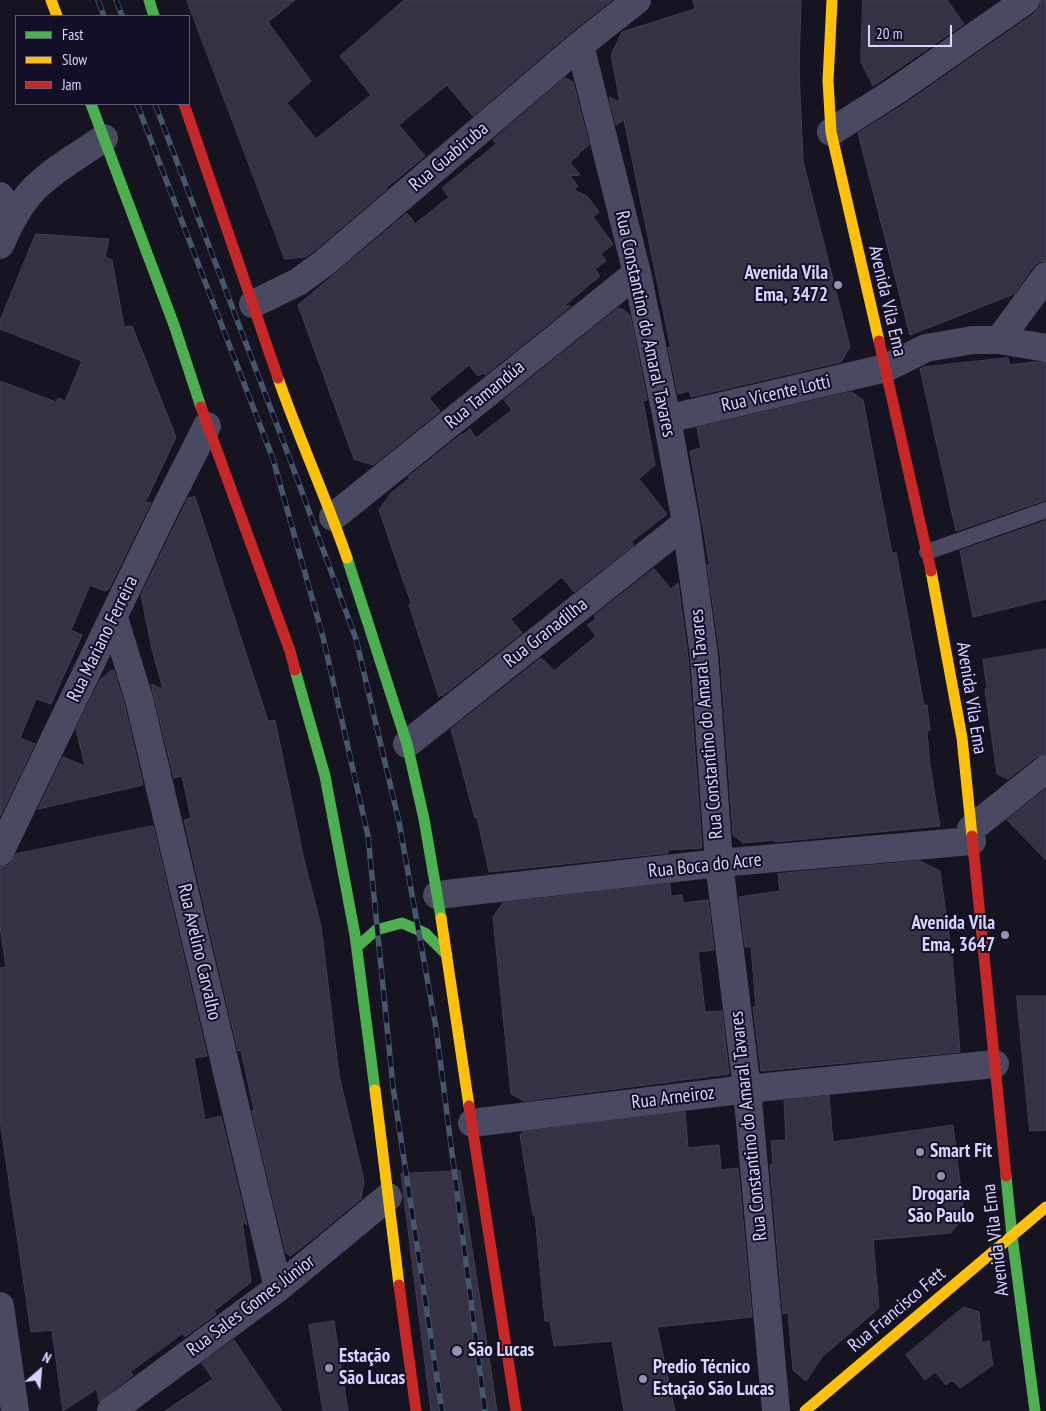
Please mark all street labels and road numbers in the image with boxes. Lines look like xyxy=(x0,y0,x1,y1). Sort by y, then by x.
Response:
street label: Rua Guabiruba xyxy=(405,117,493,197)
street label: Rua Constantino do Amaral Tavares xyxy=(610,209,680,439)
street label: Avenida Vila Ema xyxy=(863,243,911,359)
street label: Rua Tamandúa xyxy=(441,356,529,434)
street label: Rua Vicente Lotti xyxy=(719,370,833,418)
street label: Rua Mariano Ferreira xyxy=(63,572,143,706)
street label: Rua Granadilha xyxy=(500,593,592,673)
street label: Rua Constantino do Amaral Tavares xyxy=(686,608,728,840)
street label: Avenida Vila Ema xyxy=(951,640,991,756)
street label: Rua Boca do Acre xyxy=(647,849,763,883)
street label: Rua Avelino Carvalho xyxy=(172,882,226,1022)
street label: Rua Constantino do Amaral Tavares xyxy=(726,1010,772,1242)
street label: Rua Arneiroz xyxy=(630,1082,716,1114)
street label: Avenida Vila Ema xyxy=(978,1183,1014,1297)
street label: Rua Sales Gomes Júnior xyxy=(182,1250,320,1362)
street label: Rua Francisco Fett xyxy=(844,1263,950,1357)

